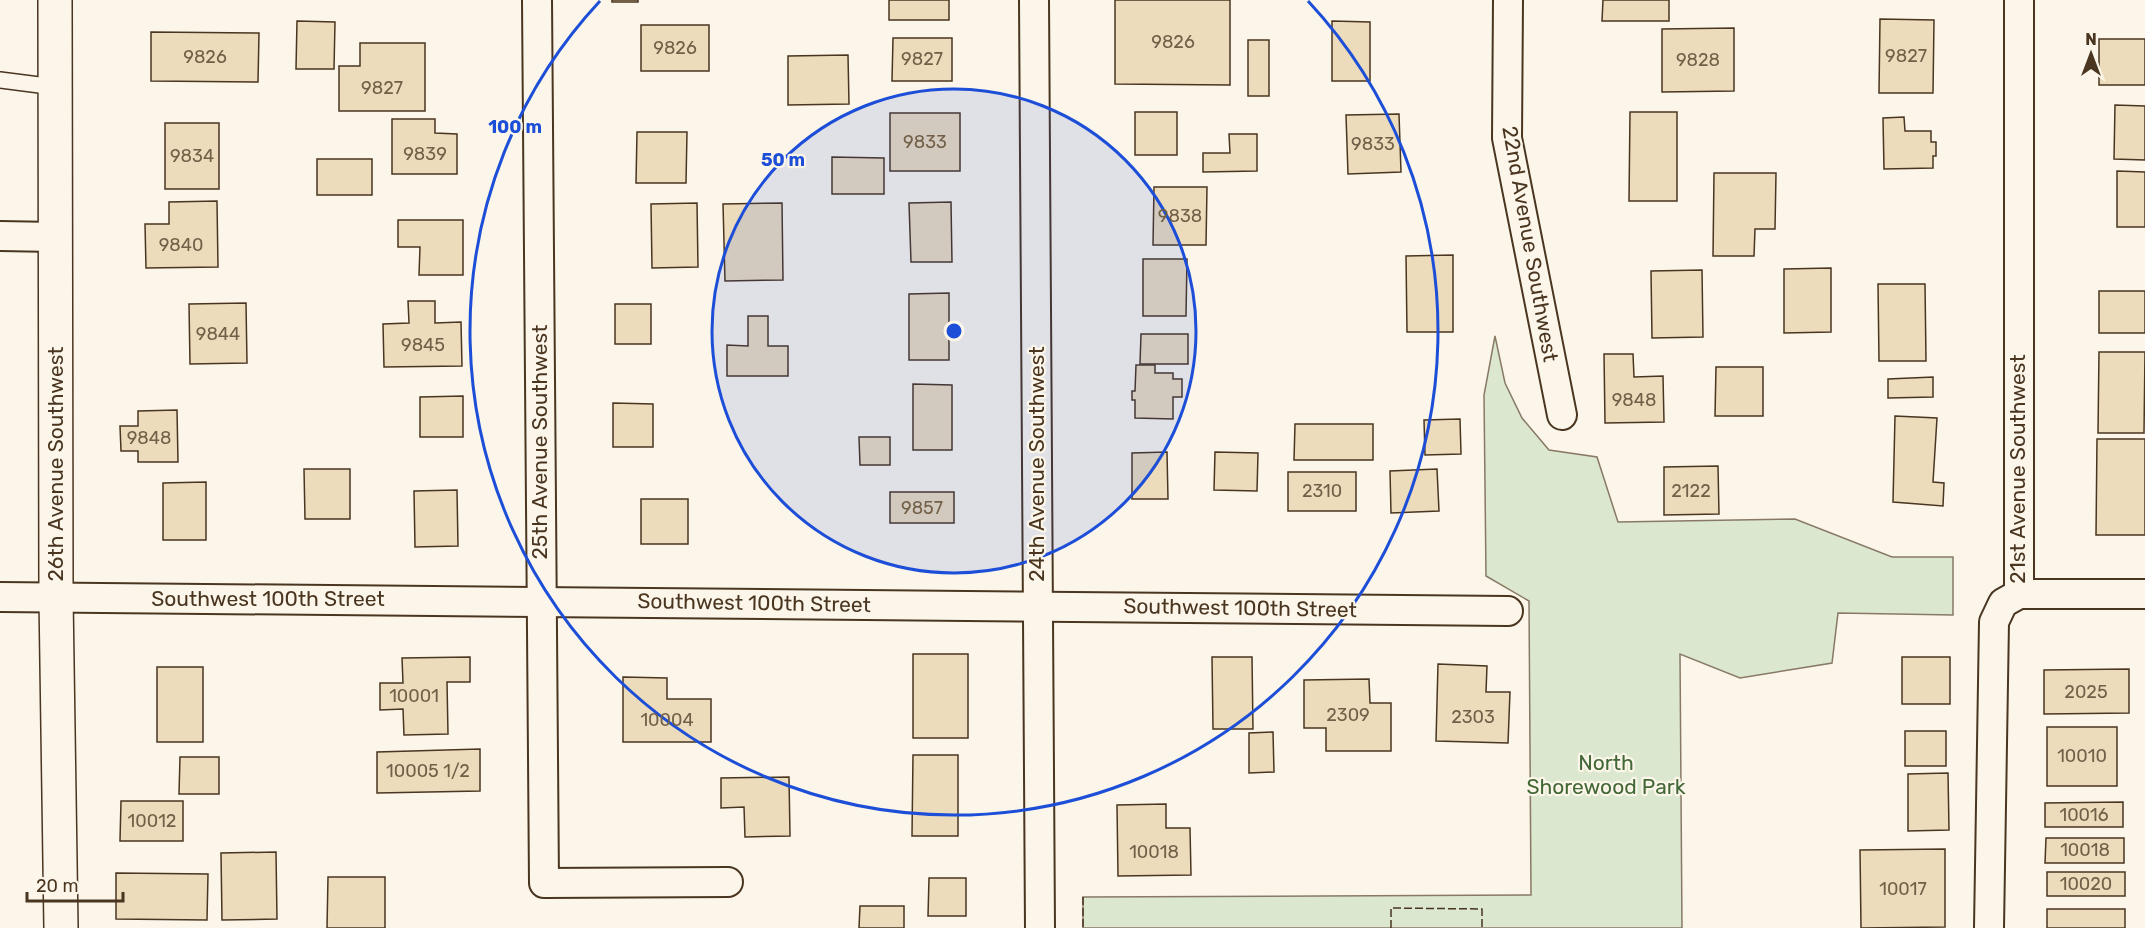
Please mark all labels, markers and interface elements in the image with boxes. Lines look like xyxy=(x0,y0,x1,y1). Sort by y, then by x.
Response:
north arrow xyxy=(2061,24,2121,84)
text: N xyxy=(2085,30,2097,49)
house number: 9826 xyxy=(1151,31,1195,53)
house number: 9826 xyxy=(653,37,697,59)
house number: 9827 xyxy=(1885,45,1927,67)
house number: 9826 xyxy=(183,46,227,68)
house number: 9827 xyxy=(901,48,943,70)
house number: 9828 xyxy=(1676,49,1720,71)
house number: 9827 xyxy=(361,77,403,99)
text: 100 m xyxy=(488,116,542,138)
street label: 22nd Avenue Southwest xyxy=(1497,124,1564,364)
house number: 9833 xyxy=(903,131,947,153)
house number: 9833 xyxy=(1351,133,1395,155)
house number: 9839 xyxy=(403,143,447,165)
house number: 9834 xyxy=(170,145,214,167)
text: 50 m xyxy=(761,149,805,171)
house number: 9838 xyxy=(1158,205,1202,227)
house number: 9840 xyxy=(159,234,203,256)
centre of rings xyxy=(944,321,964,341)
house number: 9844 xyxy=(196,323,240,345)
street label: 25th Avenue Southwest xyxy=(527,325,552,559)
house number: 9845 xyxy=(401,334,445,356)
street label: 26th Avenue Southwest xyxy=(43,346,68,582)
street label: 24th Avenue Southwest xyxy=(1024,346,1049,582)
street label: 21st Avenue Southwest xyxy=(2005,354,2030,584)
house number: 9848 xyxy=(1612,389,1656,411)
house number: 9848 xyxy=(127,427,171,449)
house number: 2310 xyxy=(1302,480,1342,502)
house number: 2122 xyxy=(1671,480,1711,502)
house number: 9857 xyxy=(901,497,943,519)
street label: Southwest 100th Street xyxy=(151,586,385,611)
street label: Southwest 100th Street xyxy=(637,588,871,617)
street label: Southwest 100th Street xyxy=(1123,593,1357,622)
house number: 2025 xyxy=(2064,681,2108,703)
house number: 10001 xyxy=(389,685,439,707)
house number: 2309 xyxy=(1326,704,1370,726)
house number: 2303 xyxy=(1451,706,1495,728)
house number: 10004 xyxy=(640,709,694,731)
house number: 10010 xyxy=(2057,745,2107,767)
park label: North Shorewood Park xyxy=(1526,750,1686,799)
house number: 10005 1/2 xyxy=(386,760,470,782)
house number: 10016 xyxy=(2059,804,2109,826)
house number: 10012 xyxy=(128,810,176,832)
house number: 10018 xyxy=(2060,839,2110,861)
house number: 10018 xyxy=(1129,841,1179,863)
scale bar xyxy=(27,865,123,903)
house number: 10020 xyxy=(2060,873,2112,895)
text: 20 m xyxy=(36,875,78,897)
house number: 10017 xyxy=(1879,878,1927,900)

